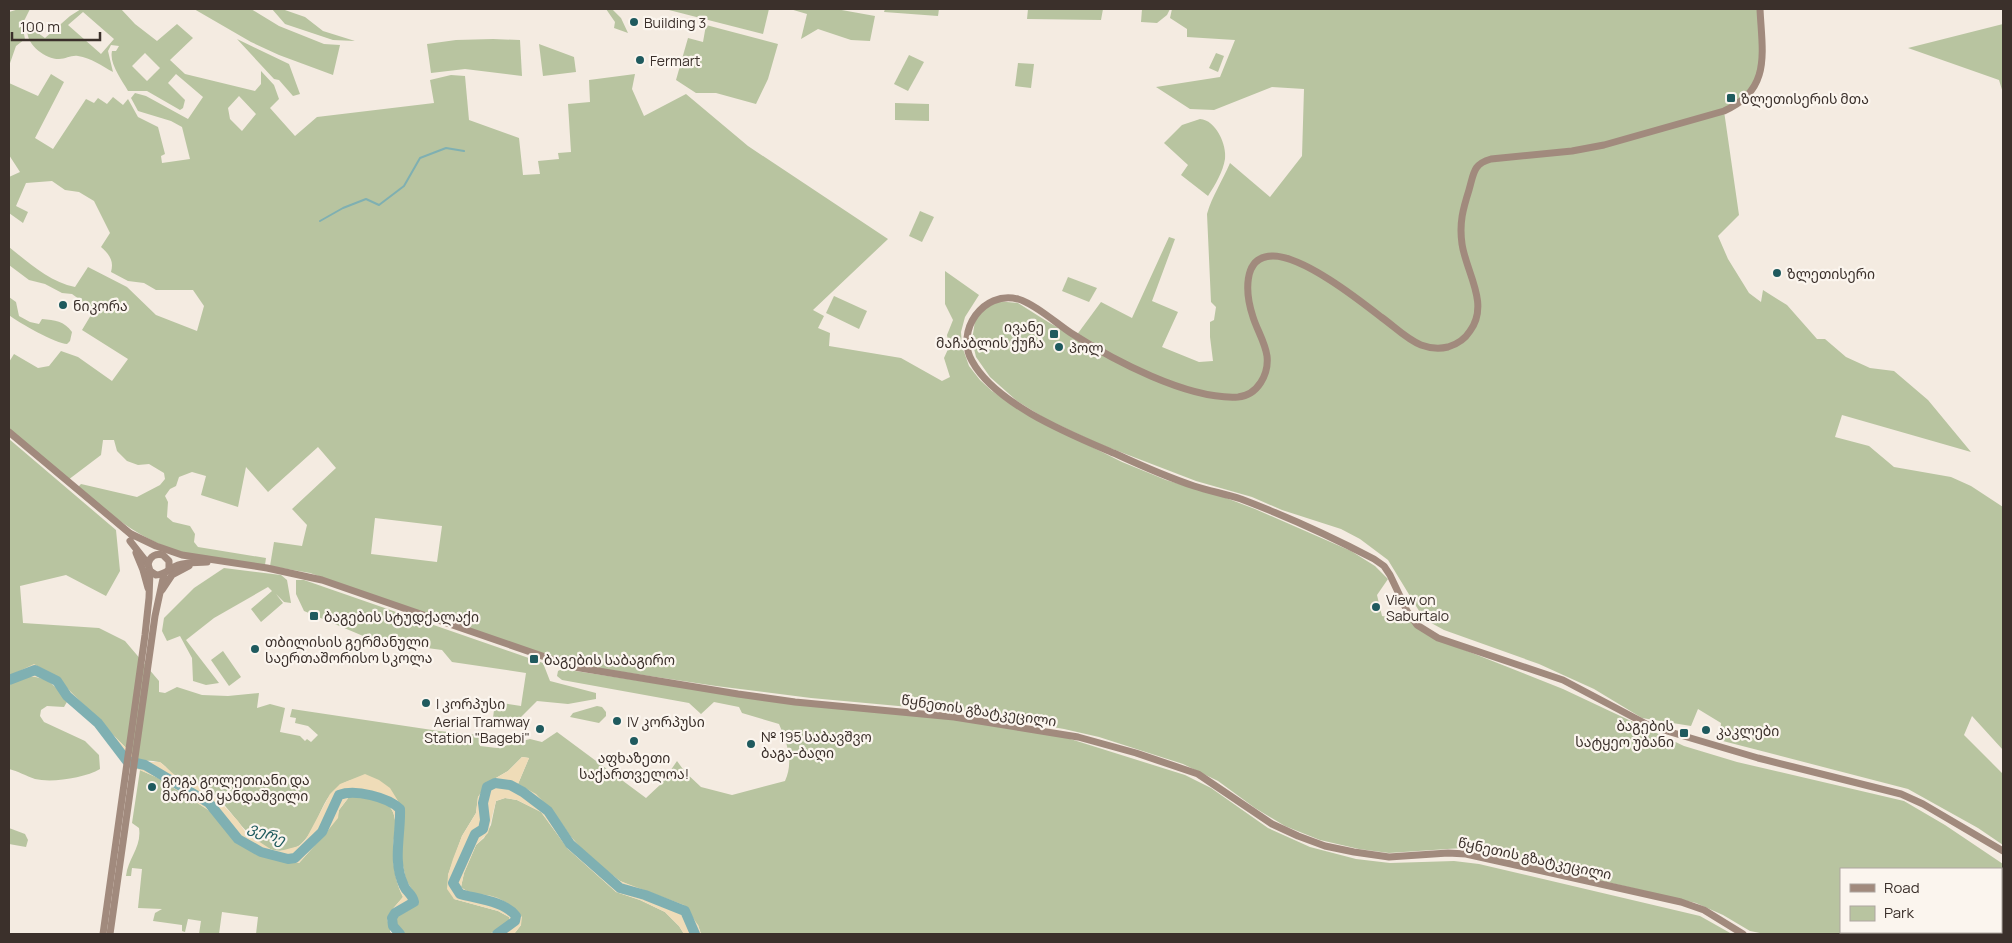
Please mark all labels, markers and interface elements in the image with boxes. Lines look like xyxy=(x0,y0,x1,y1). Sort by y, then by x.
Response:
scale bar xyxy=(12,10,100,42)
place label: Building 3 xyxy=(644,13,706,32)
text: 100 m xyxy=(20,16,60,37)
marker: Building 3 xyxy=(628,16,640,28)
place label: Fermart xyxy=(650,51,701,70)
marker: Fermart xyxy=(634,54,646,66)
place label: ზლეთისერის მთა xyxy=(1741,89,1869,108)
marker: ზლეთისერის მთა xyxy=(1725,92,1737,104)
place label: ზლეთისერი xyxy=(1787,264,1875,283)
marker: ზლეთისერი xyxy=(1771,267,1783,279)
place label: ნიკორა xyxy=(73,296,128,315)
marker: ნიკორა xyxy=(57,299,69,311)
place label: ივანე მაჩაბლის ქუჩა xyxy=(936,317,1044,352)
marker: ივანე მაჩაბლის ქუჩა xyxy=(1048,328,1060,340)
place label: პოლ xyxy=(1069,338,1104,357)
marker: პოლ xyxy=(1053,341,1065,353)
place label: View on Saburtalo xyxy=(1386,590,1449,625)
marker: View on Saburtalo xyxy=(1370,601,1382,613)
place label: ბაგების სტუდქალაქი xyxy=(324,607,479,626)
marker: ბაგების სტუდქალაქი xyxy=(308,610,320,622)
place label: თბილისის გერმანული საერთაშორისო სკოლა xyxy=(265,632,432,667)
marker: თბილისის გერმანული საერთაშორისო სკოლა xyxy=(249,643,261,655)
place label: ბაგების საბაგირო xyxy=(544,650,675,669)
marker: ბაგების საბაგირო xyxy=(528,653,540,665)
street label: წყნეთის გზატკეცილი xyxy=(900,690,1058,730)
place label: I კორპუსი xyxy=(436,694,505,713)
marker: I კორპუსი xyxy=(420,697,432,709)
place label: Aerial Tramway Station "Bagebi" xyxy=(424,712,531,747)
place label: IV კორპუსი xyxy=(627,712,705,731)
marker: IV კორპუსი xyxy=(611,715,623,727)
place label: ბაგების სატყეო უბანი xyxy=(1575,716,1674,751)
place label: კაკლები xyxy=(1716,721,1779,740)
marker: Aerial Tramway Station "Bagebi" xyxy=(534,723,546,735)
marker: კაკლები xyxy=(1700,724,1712,736)
place label: № 195 საბავშვო ბაგა-ბაღი xyxy=(761,727,872,762)
marker: ბაგების სატყეო უბანი xyxy=(1678,727,1690,739)
marker: აფხაზეთი საქართველოა! xyxy=(628,735,640,747)
marker: № 195 საბავშვო ბაგა-ბაღი xyxy=(745,738,757,750)
place label: აფხაზეთი საქართველოა! xyxy=(579,748,689,783)
place label: გოგა გოლეთიანი და მარიამ ყანდაშვილი xyxy=(162,770,310,805)
marker: გოგა გოლეთიანი და მარიამ ყანდაშვილი xyxy=(146,781,158,793)
water label: ვერე xyxy=(245,816,290,850)
street label: წყნეთის გზატკეცილი xyxy=(1456,832,1614,884)
legend xyxy=(1840,868,2002,933)
text: Road xyxy=(1884,877,1920,898)
text: Park xyxy=(1884,902,1914,923)

